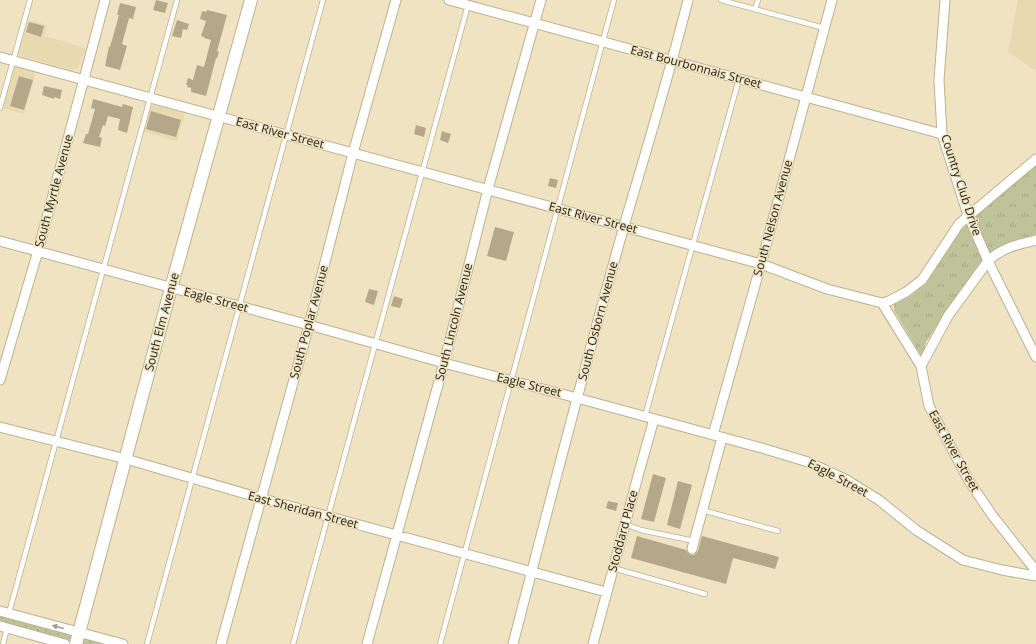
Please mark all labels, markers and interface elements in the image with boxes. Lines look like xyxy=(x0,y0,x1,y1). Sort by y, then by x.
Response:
street label: East Bourbonnais Street xyxy=(629,41,764,92)
street label: East River Street xyxy=(234,113,326,153)
street label: South Myrtle Avenue xyxy=(30,132,77,249)
street label: Country Club Drive xyxy=(937,132,986,238)
street label: South Nelson Avenue xyxy=(749,158,796,278)
street label: East River Street xyxy=(547,198,639,238)
street label: South Osborn Avenue xyxy=(573,259,622,382)
street label: South Lincoln Avenue xyxy=(431,261,476,383)
street label: South Poplar Avenue xyxy=(285,263,332,381)
street label: South Elm Avenue xyxy=(140,270,183,373)
street label: Eagle Street xyxy=(182,283,250,316)
street label: Eagle Street xyxy=(495,368,563,401)
street label: East River Street xyxy=(925,407,984,495)
street label: Eagle Street xyxy=(805,454,871,501)
street label: East Sheridan Street xyxy=(246,487,360,532)
street label: Stoddard Place xyxy=(603,488,642,574)
one-way arrow xyxy=(52,623,64,629)

